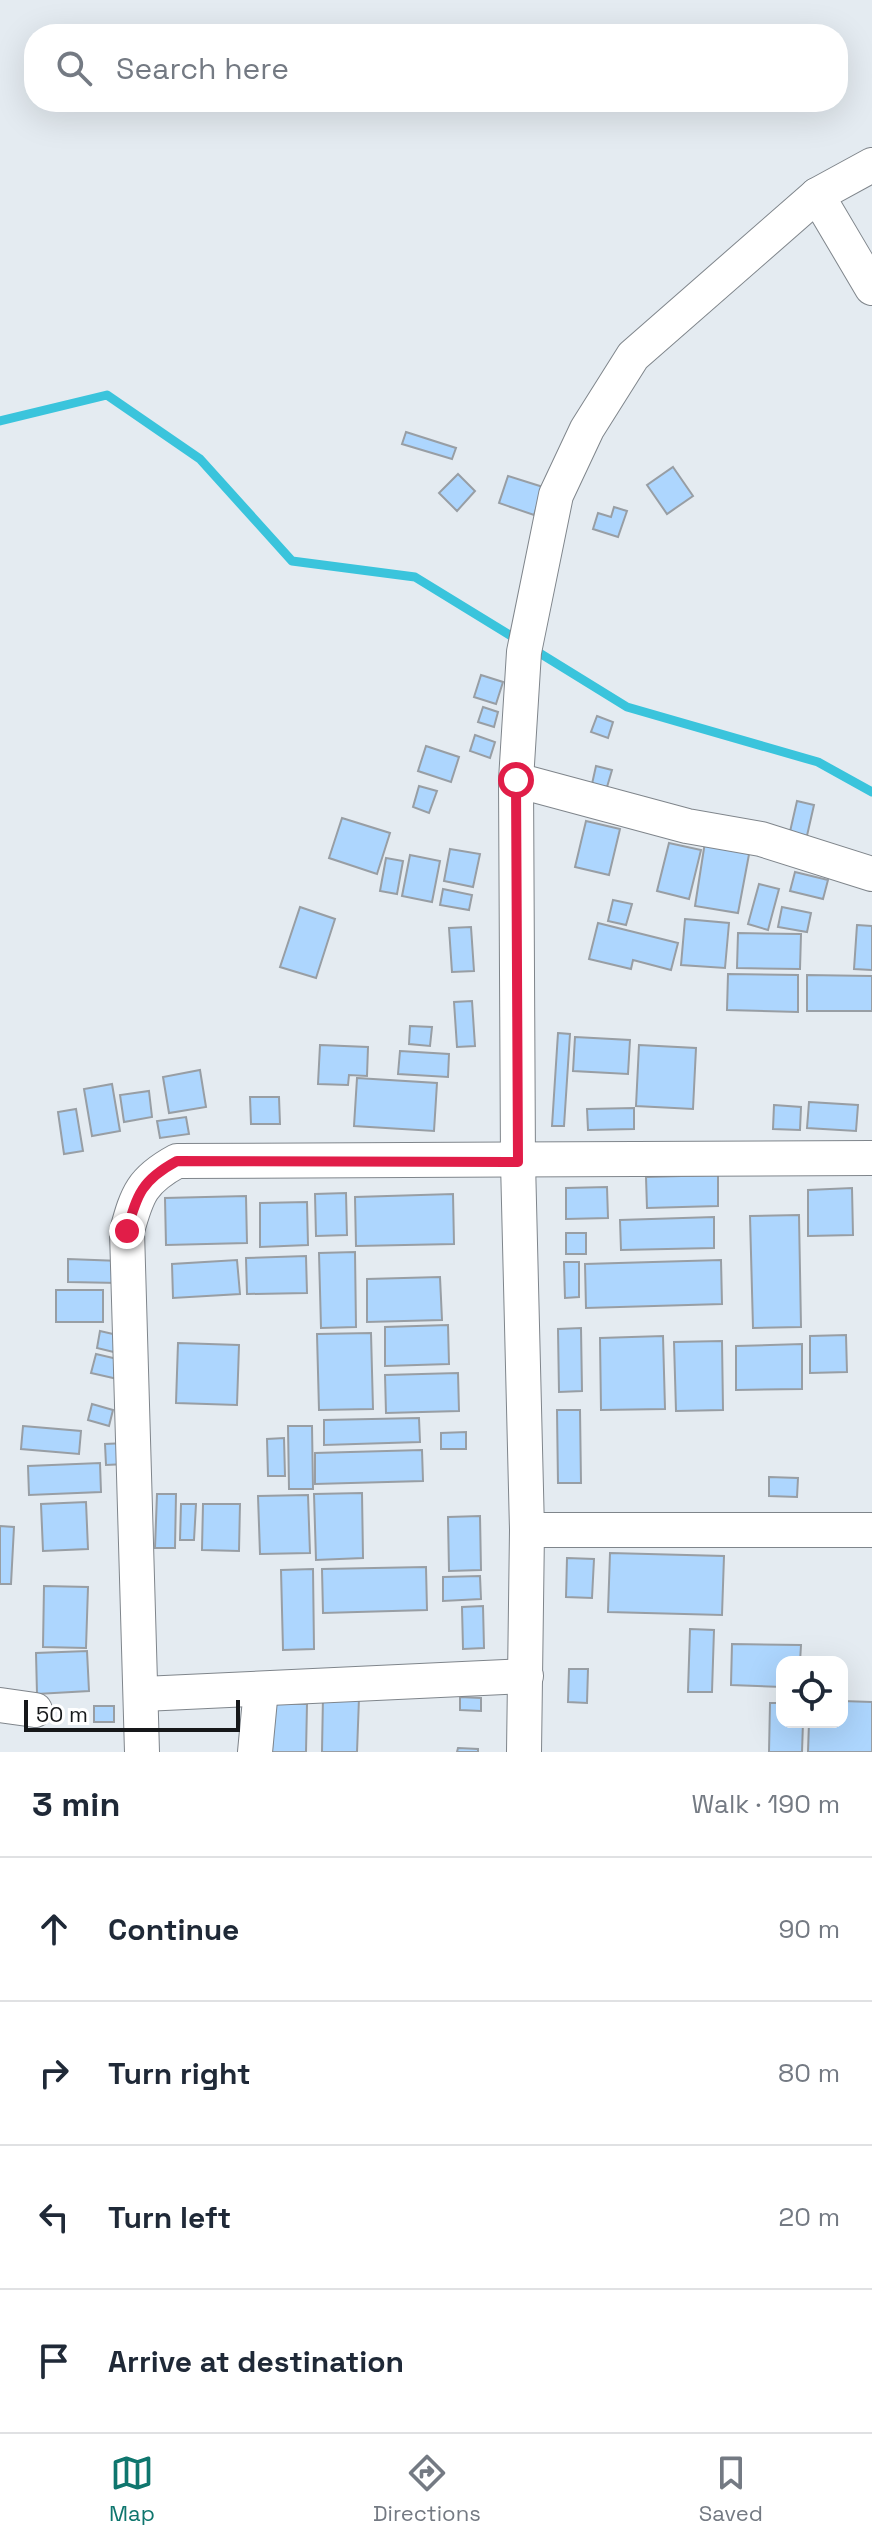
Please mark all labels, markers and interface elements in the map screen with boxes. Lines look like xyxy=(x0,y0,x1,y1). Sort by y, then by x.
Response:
search box xyxy=(24,24,848,112)
icon: search xyxy=(52,46,96,90)
text: Search here xyxy=(116,49,289,88)
route start xyxy=(498,762,534,798)
route end xyxy=(109,1213,145,1249)
map controls xyxy=(776,1656,848,1728)
button: locate xyxy=(776,1656,848,1728)
scale bar xyxy=(24,1696,240,1732)
text: 50 m xyxy=(36,1700,88,1728)
text: 3 min xyxy=(32,1783,120,1826)
text: Walk · 190 m xyxy=(691,1787,840,1821)
icon: ahead xyxy=(32,1907,76,1951)
text: Continue xyxy=(108,1910,239,1949)
text: 90 m xyxy=(778,1912,840,1946)
icon: right xyxy=(32,2051,76,2095)
text: Turn right xyxy=(108,2054,251,2093)
text: 80 m xyxy=(778,2056,840,2090)
icon: left xyxy=(32,2195,76,2239)
text: Turn left xyxy=(108,2198,231,2237)
text: 20 m xyxy=(779,2200,840,2234)
icon: arrive xyxy=(32,2339,76,2383)
text: Arrive at destination xyxy=(108,2342,404,2381)
tab: Map xyxy=(109,2451,155,2527)
tab: Directions xyxy=(373,2451,481,2527)
tab: Saved xyxy=(699,2451,763,2527)

